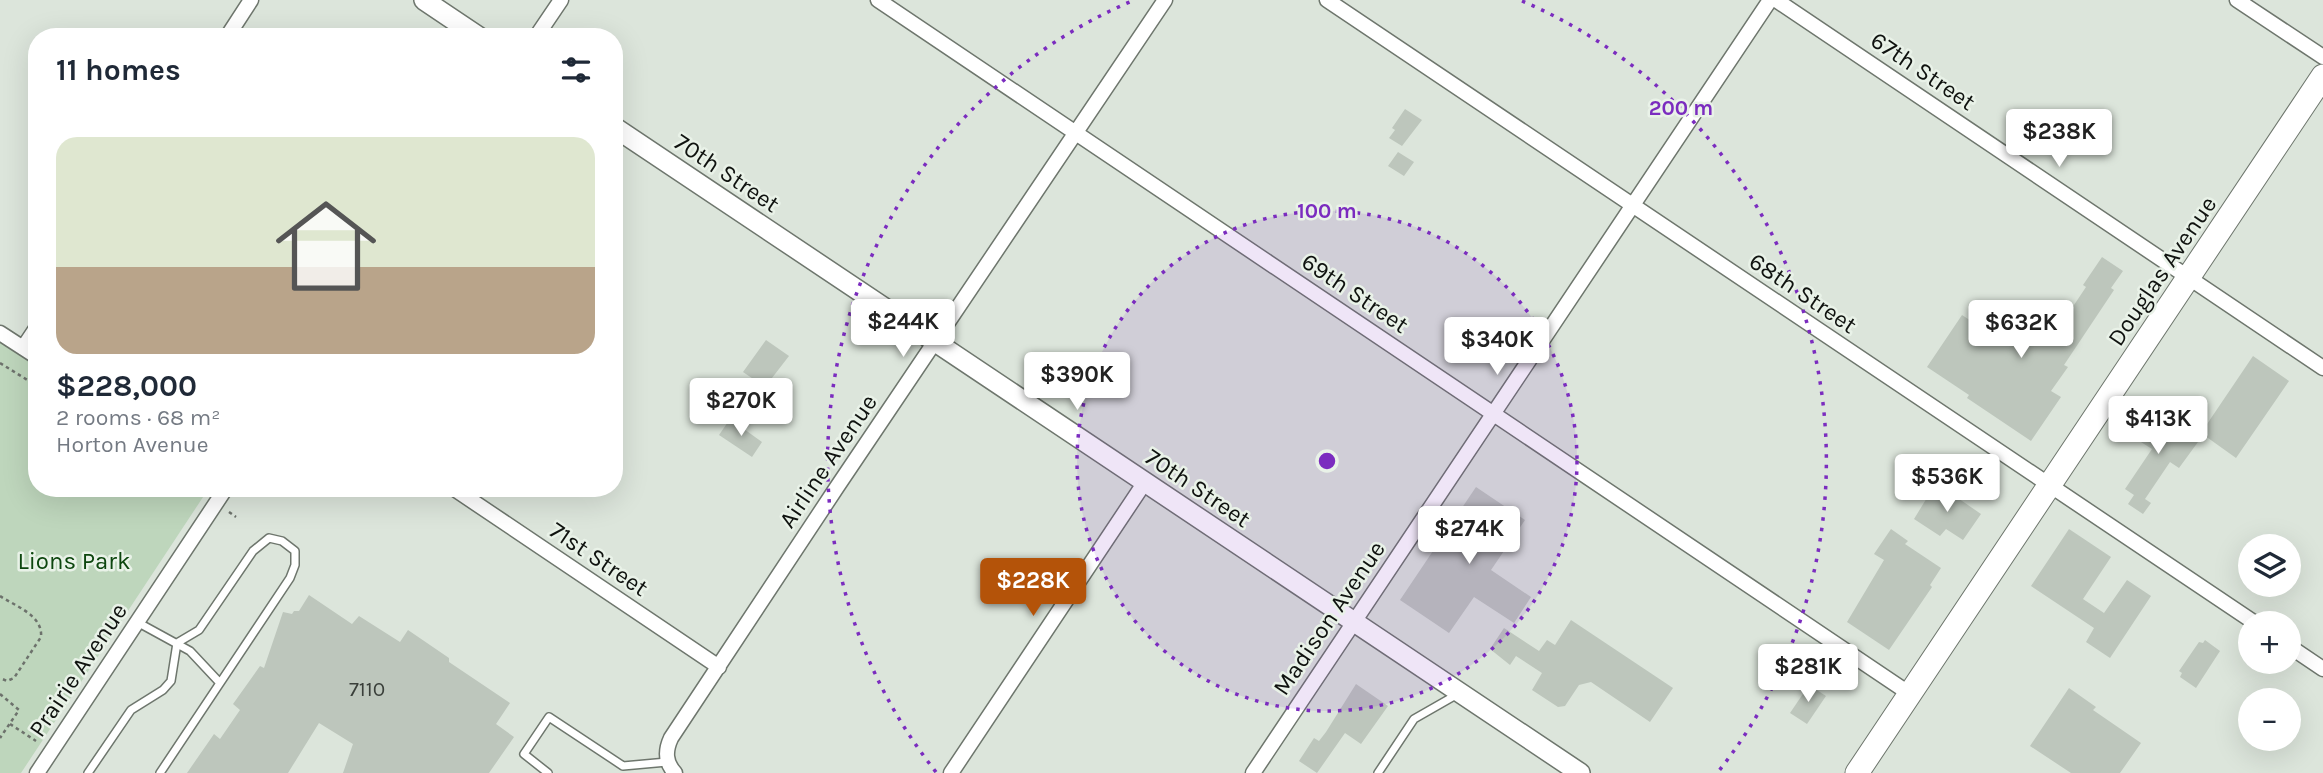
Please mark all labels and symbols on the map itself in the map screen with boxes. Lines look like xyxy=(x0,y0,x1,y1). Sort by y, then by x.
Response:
street label: 67th Street xyxy=(1865,26,1981,116)
text: 200 m xyxy=(1649,96,1713,120)
pin: $238K xyxy=(2010,110,2108,169)
street label: 70th Street xyxy=(669,128,785,218)
street label: Douglas Avenue xyxy=(2102,191,2222,351)
text: 100 m xyxy=(1297,199,1357,223)
street label: 69th Street xyxy=(1296,247,1414,339)
street label: 68th Street xyxy=(1744,247,1862,339)
pin: $244K xyxy=(854,300,952,359)
pin: $632K xyxy=(1972,300,2070,360)
pin: $340K xyxy=(1448,318,1546,377)
pin: $390K xyxy=(1028,352,1126,412)
pin: $270K xyxy=(692,378,790,438)
street label: Airline Avenue xyxy=(773,389,883,533)
pin: $413K xyxy=(2109,396,2207,456)
street label: 70th Street xyxy=(1140,443,1256,533)
centre of rings xyxy=(1315,449,1339,473)
pin: $536K xyxy=(1898,454,1996,514)
pin: $274K xyxy=(1420,506,1518,566)
street label: 71st Street xyxy=(545,516,653,602)
street label: Madison Avenue xyxy=(1267,536,1391,700)
park label: Lions Park xyxy=(18,547,130,575)
pin: $228K xyxy=(984,558,1082,618)
street label: Prairie Avenue xyxy=(23,598,133,742)
pin: $281K xyxy=(1759,644,1857,704)
house number: 7110 xyxy=(349,677,385,701)

